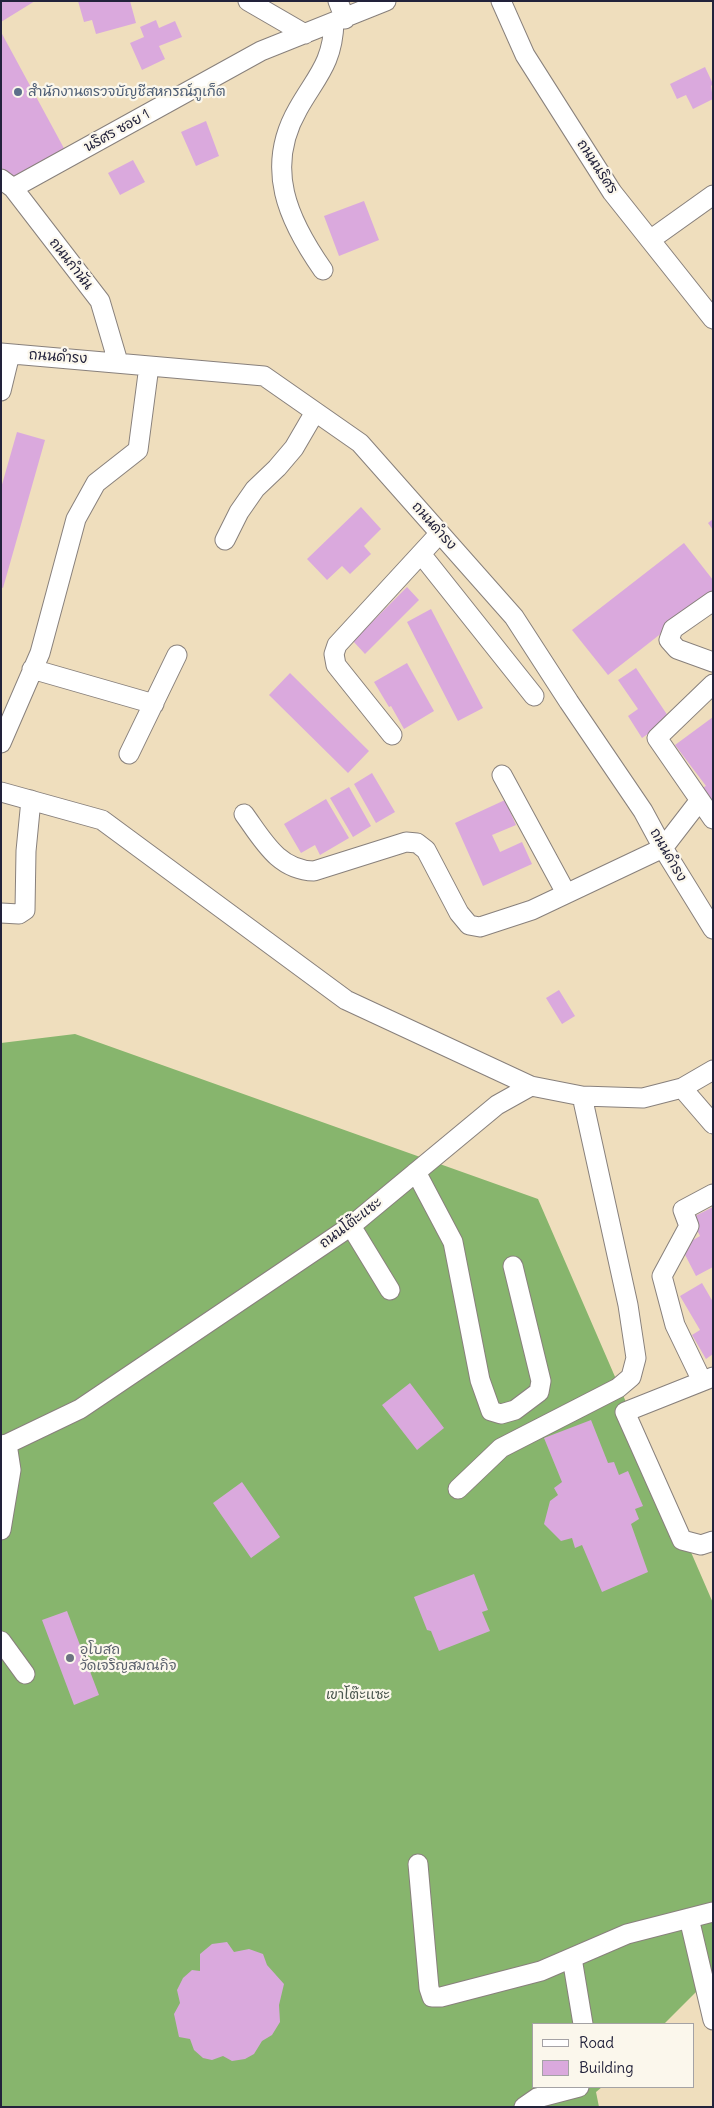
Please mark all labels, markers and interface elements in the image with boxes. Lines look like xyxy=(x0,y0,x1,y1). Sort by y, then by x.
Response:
place label: สำนักงานตรวจบัญชีสหกรณ์ภูเก็ต xyxy=(28,84,226,100)
marker: สำนักงานตรวจบัญชีสหกรณ์ภูเก็ต xyxy=(12,86,24,98)
street label: นริศร ซอย 1 xyxy=(81,106,153,156)
street label: ถนนนริศร xyxy=(573,137,621,197)
street label: ถนนกำนัน xyxy=(46,235,96,293)
street label: ถนนดำรง xyxy=(28,347,88,367)
street label: ถนนดำรง xyxy=(408,499,460,553)
street label: ถนนดำรง xyxy=(646,825,690,885)
street label: ถนนโต๊ะแซะ xyxy=(316,1194,386,1252)
place label: อุโบสถ วัดเจริญสมณกิจ xyxy=(80,1642,176,1674)
marker: อุโบสถ วัดเจริญสมณกิจ xyxy=(64,1652,76,1664)
park label: เขาโต๊ะแซะ xyxy=(326,1687,390,1703)
legend xyxy=(532,2023,694,2088)
text: Road xyxy=(579,2033,614,2052)
text: Building xyxy=(579,2058,634,2077)

